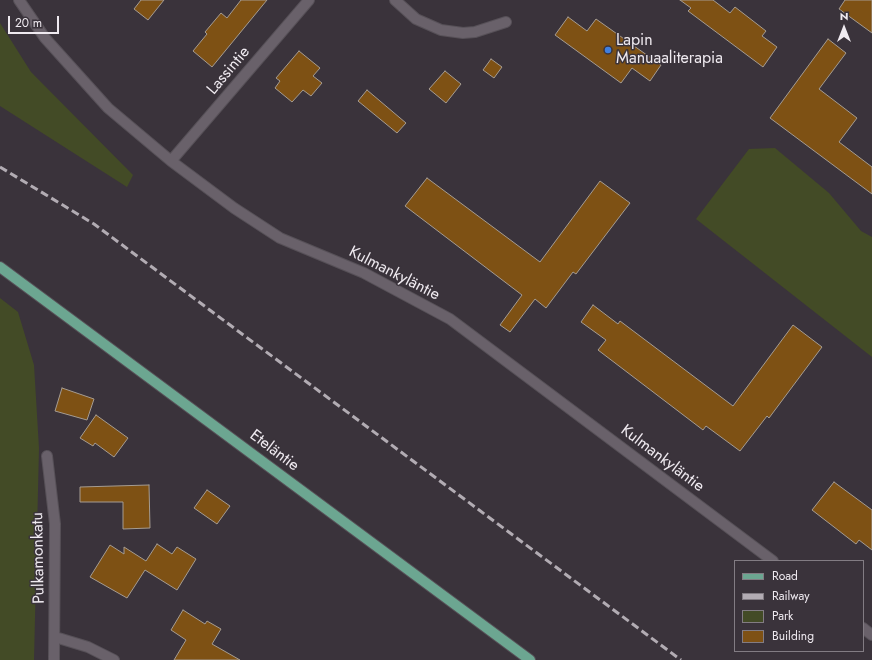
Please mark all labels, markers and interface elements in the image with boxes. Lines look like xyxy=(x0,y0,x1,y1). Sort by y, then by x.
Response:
scale bar xyxy=(10,8,61,34)
north arrow xyxy=(824,8,864,48)
text: N xyxy=(840,8,848,24)
text: 20 m xyxy=(15,14,42,32)
place label: Lapin Manuaaliterapia xyxy=(616,31,723,69)
street label: Lassintie xyxy=(203,43,255,99)
marker: Lapin Manuaaliterapia xyxy=(603,45,613,55)
street label: Kulmankyläntie xyxy=(345,243,443,305)
street label: Kulmankyläntie xyxy=(616,421,708,497)
street label: Eteläntie xyxy=(245,426,303,476)
street label: Pulkamonkatu xyxy=(29,512,49,604)
legend xyxy=(734,560,864,652)
text: Road xyxy=(772,567,798,585)
text: Railway xyxy=(772,587,810,605)
text: Park xyxy=(772,607,793,625)
text: Building xyxy=(772,627,814,645)

